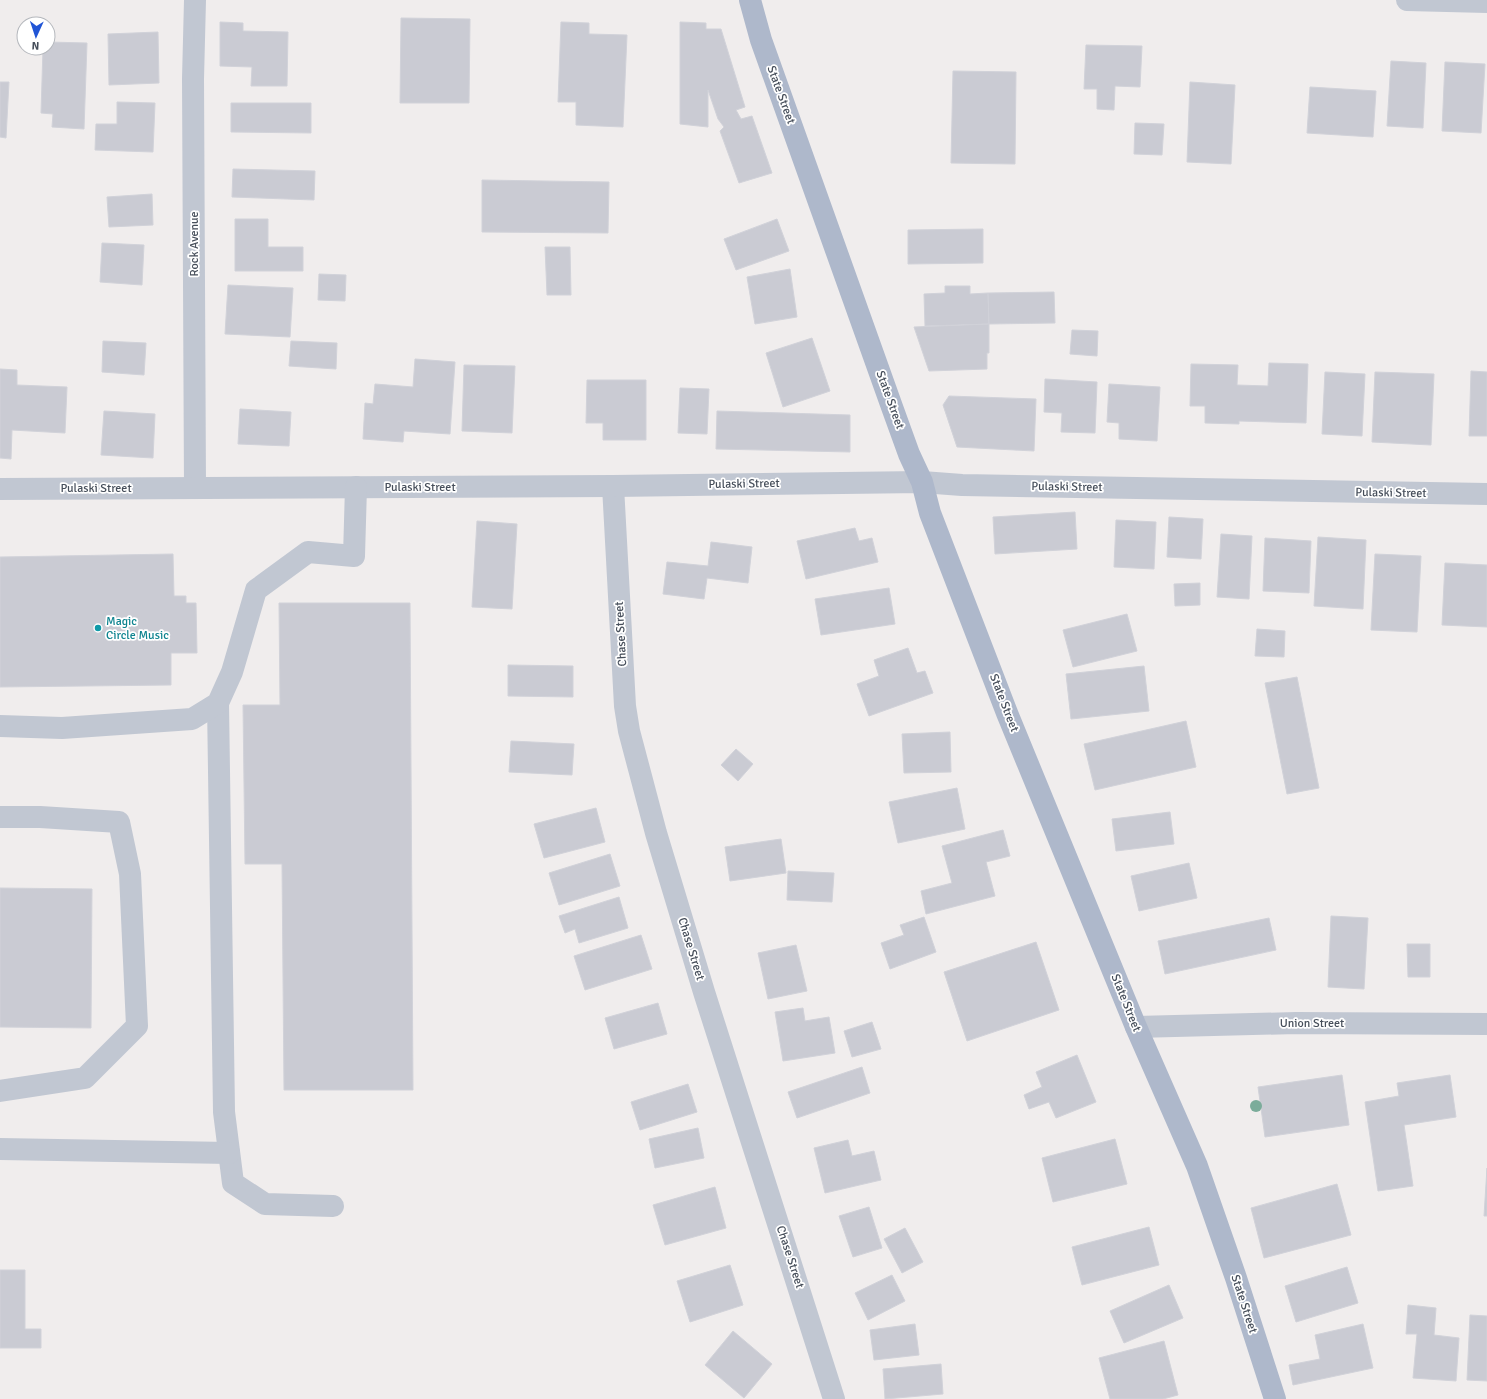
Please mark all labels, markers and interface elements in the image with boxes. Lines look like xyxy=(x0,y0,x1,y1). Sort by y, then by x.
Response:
north arrow xyxy=(16,16,56,56)
text: N xyxy=(31,39,40,52)
street label: State Street xyxy=(764,64,798,126)
street label: Rock Avenue xyxy=(187,211,202,277)
street label: State Street xyxy=(873,369,907,431)
street label: Pulaski Street xyxy=(708,476,780,492)
street label: Pulaski Street xyxy=(1031,479,1103,495)
street label: Pulaski Street xyxy=(384,480,456,495)
street label: Pulaski Street xyxy=(60,481,132,496)
street label: Pulaski Street xyxy=(1355,485,1427,501)
street label: Chase Street xyxy=(612,601,630,667)
place label: Magic Circle Music xyxy=(106,614,169,643)
marker: Magic Circle Music xyxy=(93,623,103,633)
street label: State Street xyxy=(986,672,1022,734)
street label: Chase Street xyxy=(674,916,708,982)
street label: State Street xyxy=(1108,972,1144,1034)
street label: Union Street xyxy=(1280,1016,1344,1031)
street label: Chase Street xyxy=(773,1224,807,1290)
street label: State Street xyxy=(1227,1273,1261,1335)

